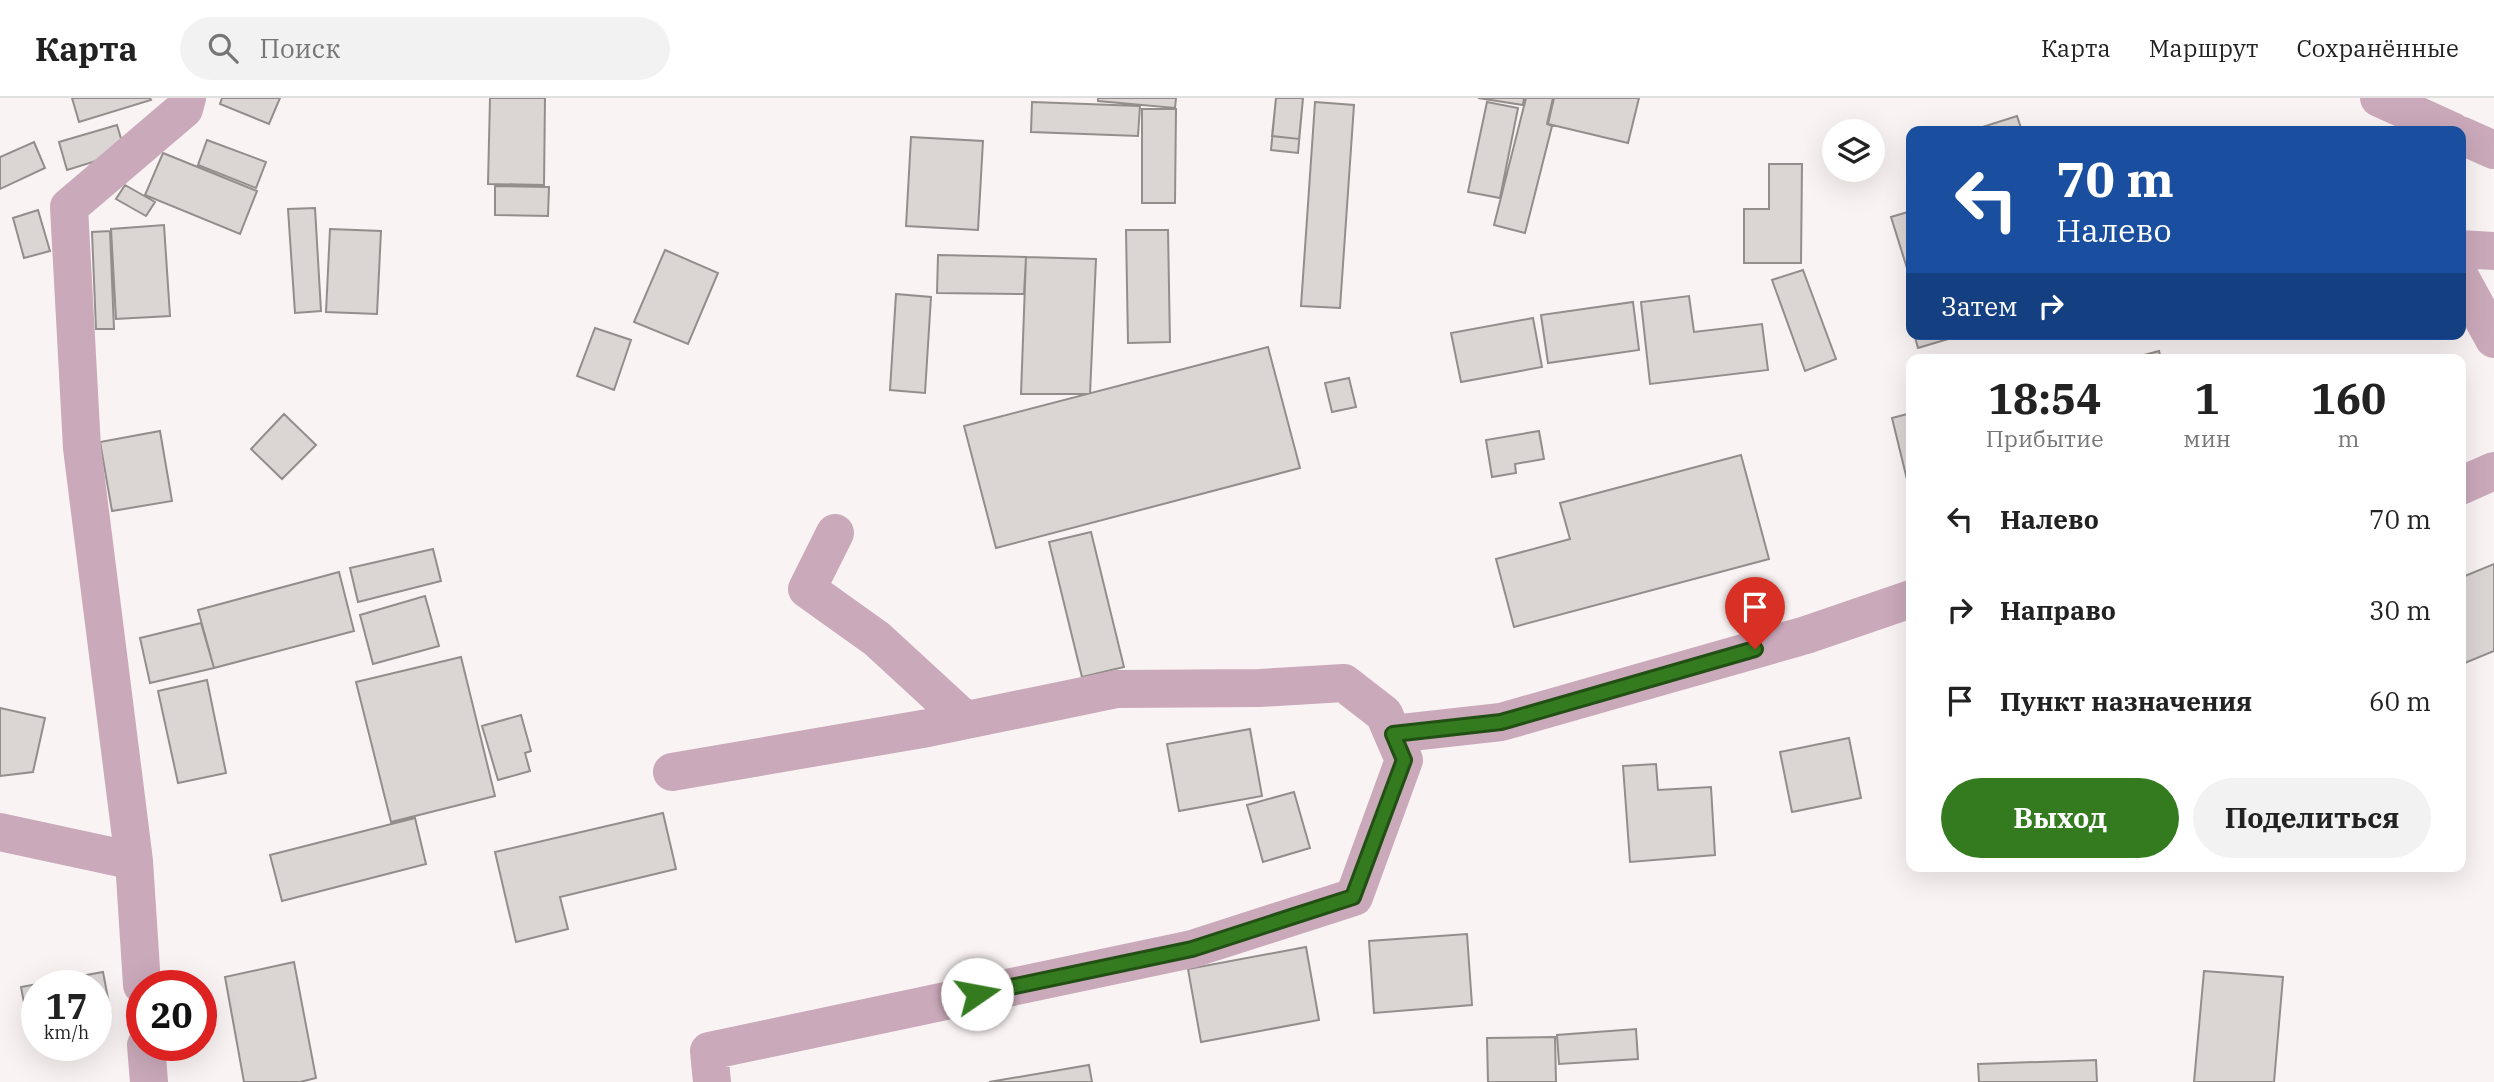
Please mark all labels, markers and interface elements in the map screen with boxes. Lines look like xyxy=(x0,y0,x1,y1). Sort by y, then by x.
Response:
search box xyxy=(180,17,670,80)
text: Карта xyxy=(35,27,138,70)
icon: search xyxy=(204,29,242,67)
text: Поиск xyxy=(260,31,340,65)
text: Карта xyxy=(2041,32,2111,64)
text: Маршрут xyxy=(2149,32,2258,64)
text: Сохранённые xyxy=(2296,32,2459,64)
map controls xyxy=(1822,119,1885,182)
button: layers xyxy=(1822,119,1885,182)
text: 70 m xyxy=(2056,147,2174,210)
icon: left xyxy=(1941,154,2032,245)
text: Налево xyxy=(2056,209,2172,251)
icon: right xyxy=(2032,287,2070,325)
text: Затем xyxy=(1941,289,2018,323)
text: 18:54 xyxy=(1988,371,2101,426)
text: 1 xyxy=(2195,371,2220,426)
text: 160 xyxy=(2311,371,2386,426)
text: Прибытие xyxy=(1986,423,2104,453)
text: мин xyxy=(2183,423,2231,453)
text: m xyxy=(2338,423,2359,453)
icon: left xyxy=(1941,500,1979,538)
text: Налево xyxy=(2000,502,2099,536)
text: 70 m xyxy=(2369,502,2431,536)
pin xyxy=(1725,577,1785,649)
icon: arrive xyxy=(1736,588,1774,626)
icon: right xyxy=(1941,591,1979,629)
text: Направо xyxy=(2000,593,2116,627)
text: 30 m xyxy=(2369,593,2431,627)
icon: arrive xyxy=(1941,682,1979,720)
text: Пункт назначения xyxy=(2000,684,2252,718)
text: 60 m xyxy=(2369,684,2431,718)
button: Выход xyxy=(1941,778,2179,858)
button: Поделиться xyxy=(2193,778,2431,858)
position arrow xyxy=(940,957,1014,1031)
speed limit sign: 20 xyxy=(126,970,217,1061)
text: 17 xyxy=(45,983,88,1029)
text: km/h xyxy=(44,1021,89,1044)

